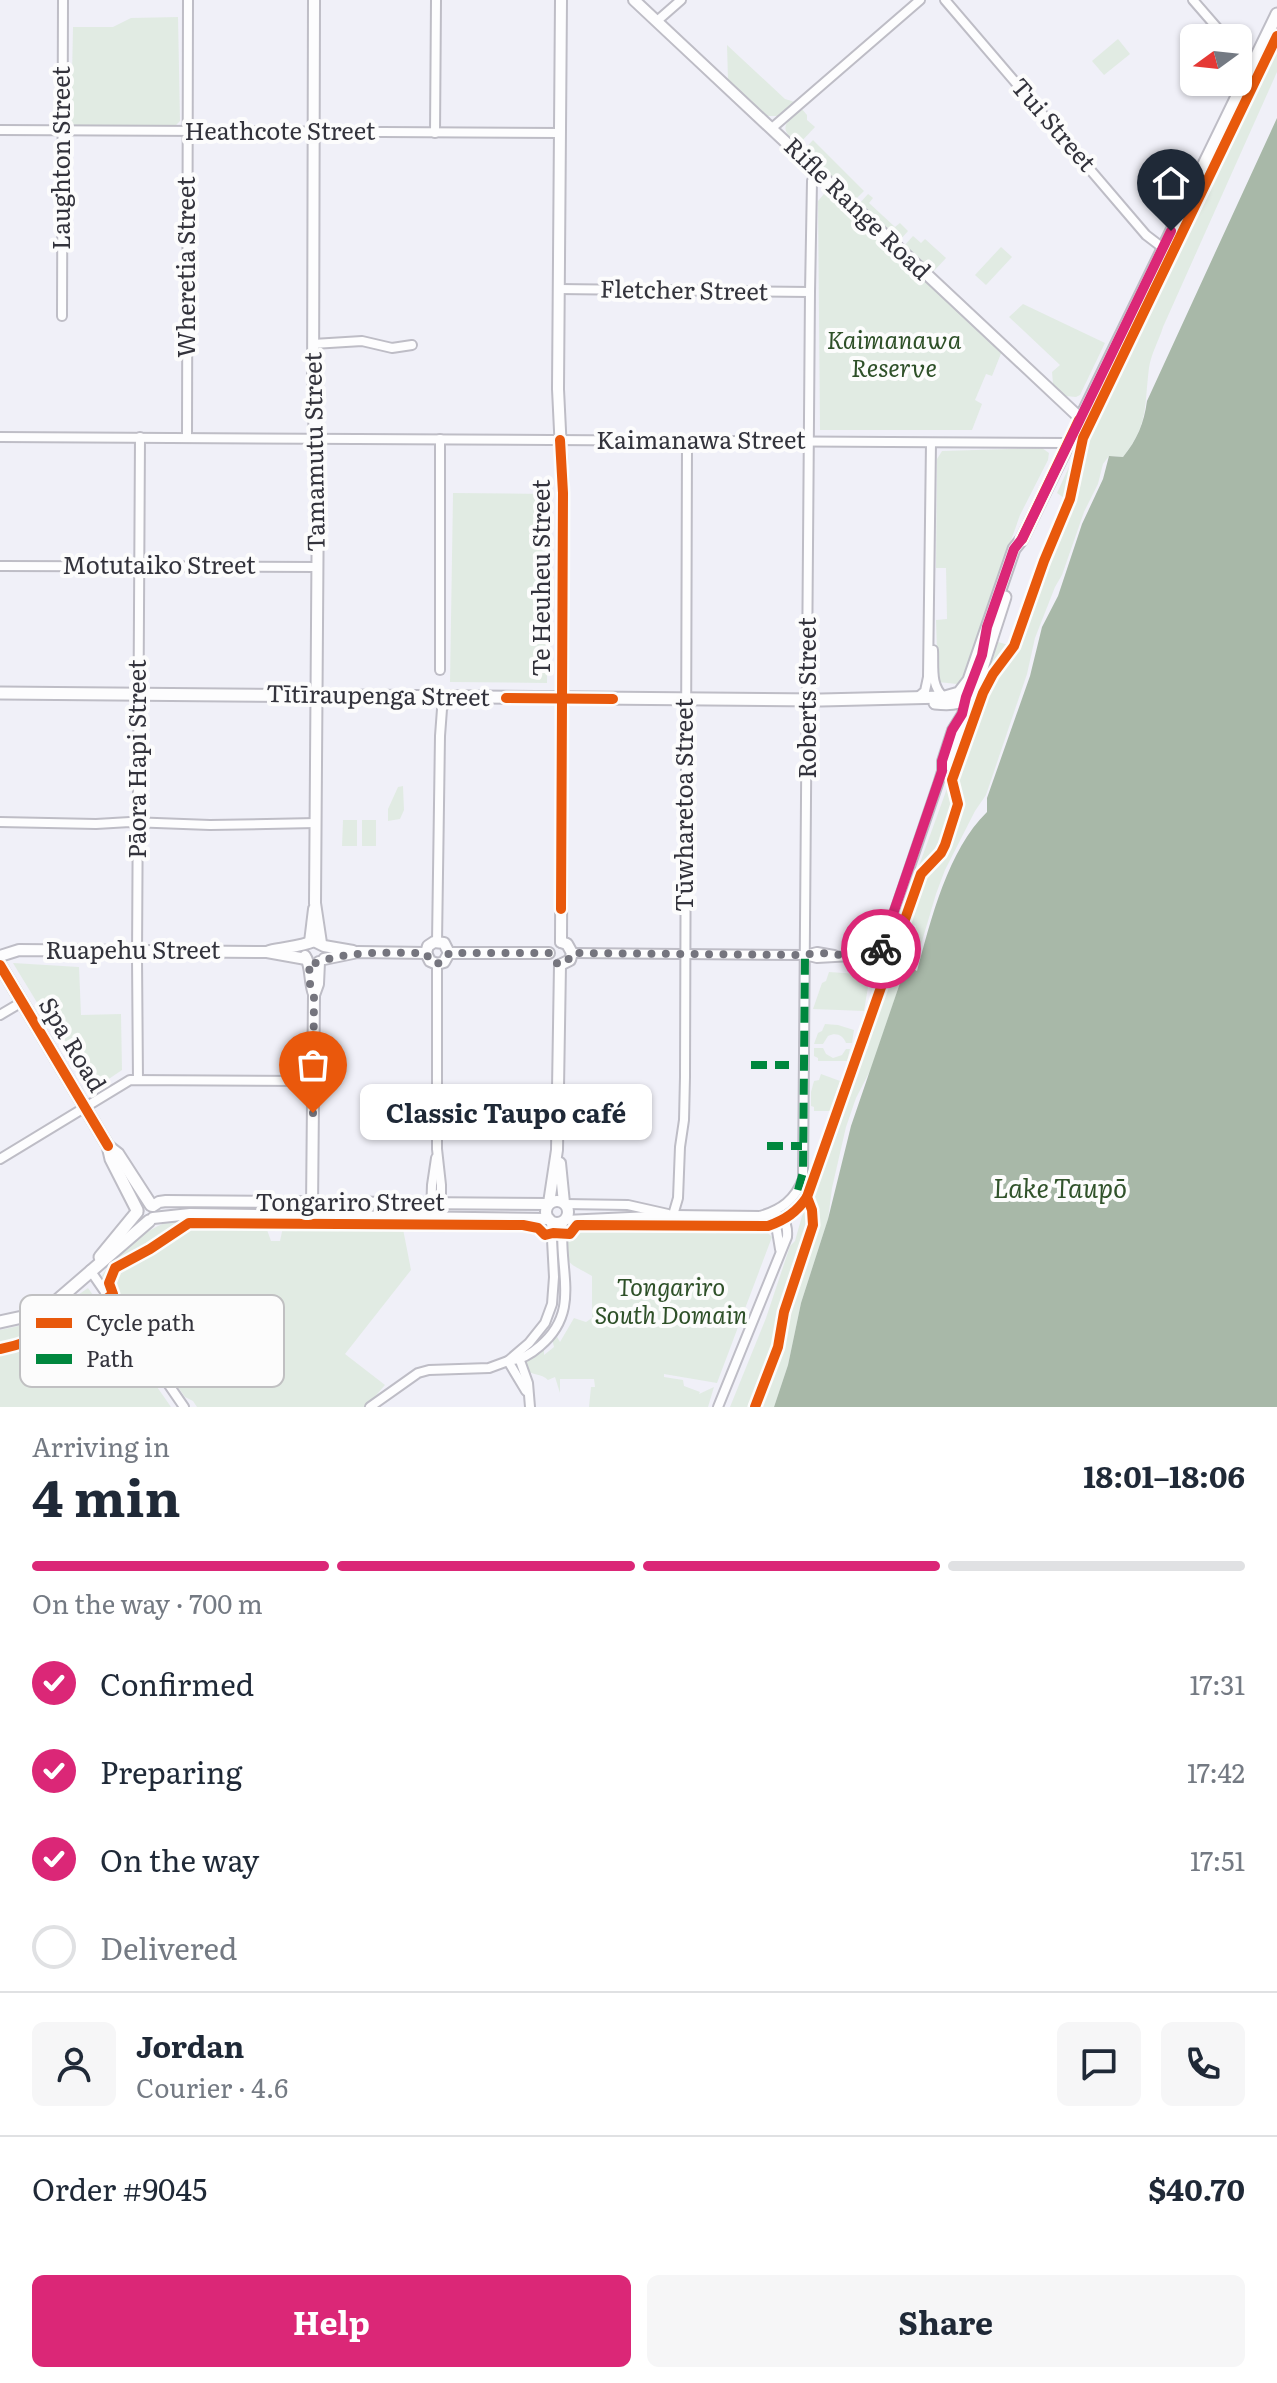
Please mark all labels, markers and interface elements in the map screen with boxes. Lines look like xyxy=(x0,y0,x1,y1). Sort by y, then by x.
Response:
north arrow xyxy=(1180,24,1252,96)
map controls xyxy=(1180,24,1252,96)
street label: Laughton Street xyxy=(42,66,77,250)
street label: Tui Street xyxy=(1004,69,1106,178)
street label: Heathcote Street xyxy=(184,112,376,147)
street label: Rifle Range Road xyxy=(777,128,940,287)
pin xyxy=(1137,149,1205,231)
icon: home xyxy=(1149,161,1193,205)
street label: Wheretia Street xyxy=(167,176,202,358)
street label: Fletcher Street xyxy=(600,270,769,307)
park label: Kaimanawa Reserve xyxy=(827,321,962,384)
street label: Tamamutu Street xyxy=(293,351,332,552)
street label: Kaimanawa Street xyxy=(596,421,806,456)
street label: Te Heuheu Street xyxy=(522,479,557,677)
street label: Motutaiko Street xyxy=(62,546,256,581)
street label: Roberts Street xyxy=(788,617,823,779)
street label: Pāora Hapi Street xyxy=(118,659,153,859)
street label: Tītīraupenga Street xyxy=(266,674,491,713)
street label: Tūwharetoa Street xyxy=(665,698,700,912)
courier xyxy=(841,909,921,989)
icon: bike xyxy=(859,927,903,971)
street label: Ruapehu Street xyxy=(45,931,221,966)
street label: Spa Road xyxy=(32,990,116,1098)
pin xyxy=(279,1031,347,1113)
icon: bag xyxy=(291,1043,335,1087)
callout: Classic Taupo café xyxy=(361,1085,653,1141)
text: Classic Taupo café xyxy=(386,1092,626,1131)
water label: Lake Taupō xyxy=(993,1167,1127,1206)
street label: Tongariro Street xyxy=(255,1183,445,1218)
park label: Tongariro South Domain xyxy=(595,1268,747,1331)
legend xyxy=(20,1295,284,1387)
text: Cycle path xyxy=(86,1305,195,1338)
text: Path xyxy=(86,1341,134,1374)
text: Arriving in xyxy=(32,1426,170,1465)
text: 18:01–18:06 xyxy=(1083,1453,1245,1497)
text: 4 min xyxy=(32,1456,181,1533)
text: On the way · 700 m xyxy=(32,1583,263,1622)
icon: check xyxy=(32,1661,76,1705)
text: Confirmed xyxy=(100,1661,254,1705)
text: 17:31 xyxy=(1189,1664,1245,1703)
icon: check xyxy=(32,1749,76,1793)
text: Preparing xyxy=(100,1749,242,1793)
text: 17:42 xyxy=(1187,1752,1245,1791)
icon: check xyxy=(32,1837,76,1881)
text: On the way xyxy=(100,1837,259,1881)
text: 17:51 xyxy=(1190,1840,1245,1879)
text: Delivered xyxy=(100,1925,237,1969)
button: person xyxy=(32,2022,116,2106)
button: chat xyxy=(1057,2022,1141,2106)
button: phone xyxy=(1161,2022,1245,2106)
text: Jordan xyxy=(136,2023,244,2067)
text: Courier · 4.6 xyxy=(136,2067,288,2106)
text: Order #9045 xyxy=(32,2166,207,2210)
text: $40.70 xyxy=(1148,2166,1245,2210)
button: Help xyxy=(32,2275,631,2367)
button: Share xyxy=(647,2275,1245,2367)

